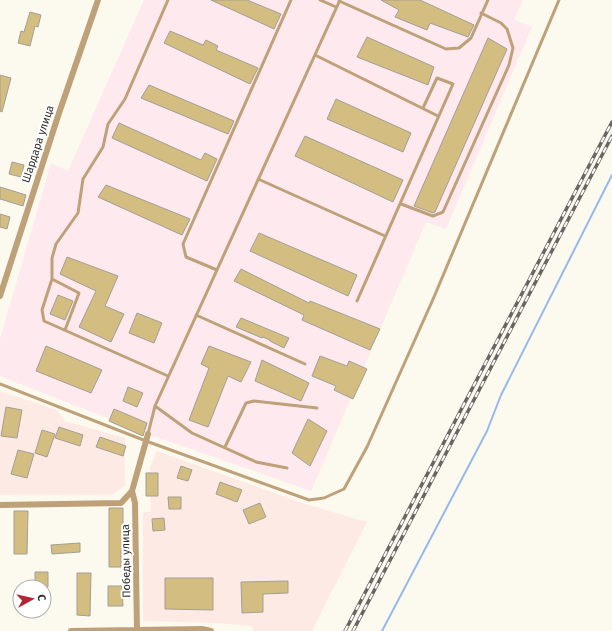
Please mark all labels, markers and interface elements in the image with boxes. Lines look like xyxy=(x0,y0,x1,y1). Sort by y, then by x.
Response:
street label: Шардара улица xyxy=(19,104,57,184)
street label: Победы улица xyxy=(119,524,133,598)
north arrow xyxy=(12,579,52,619)
text: С xyxy=(35,594,48,602)

